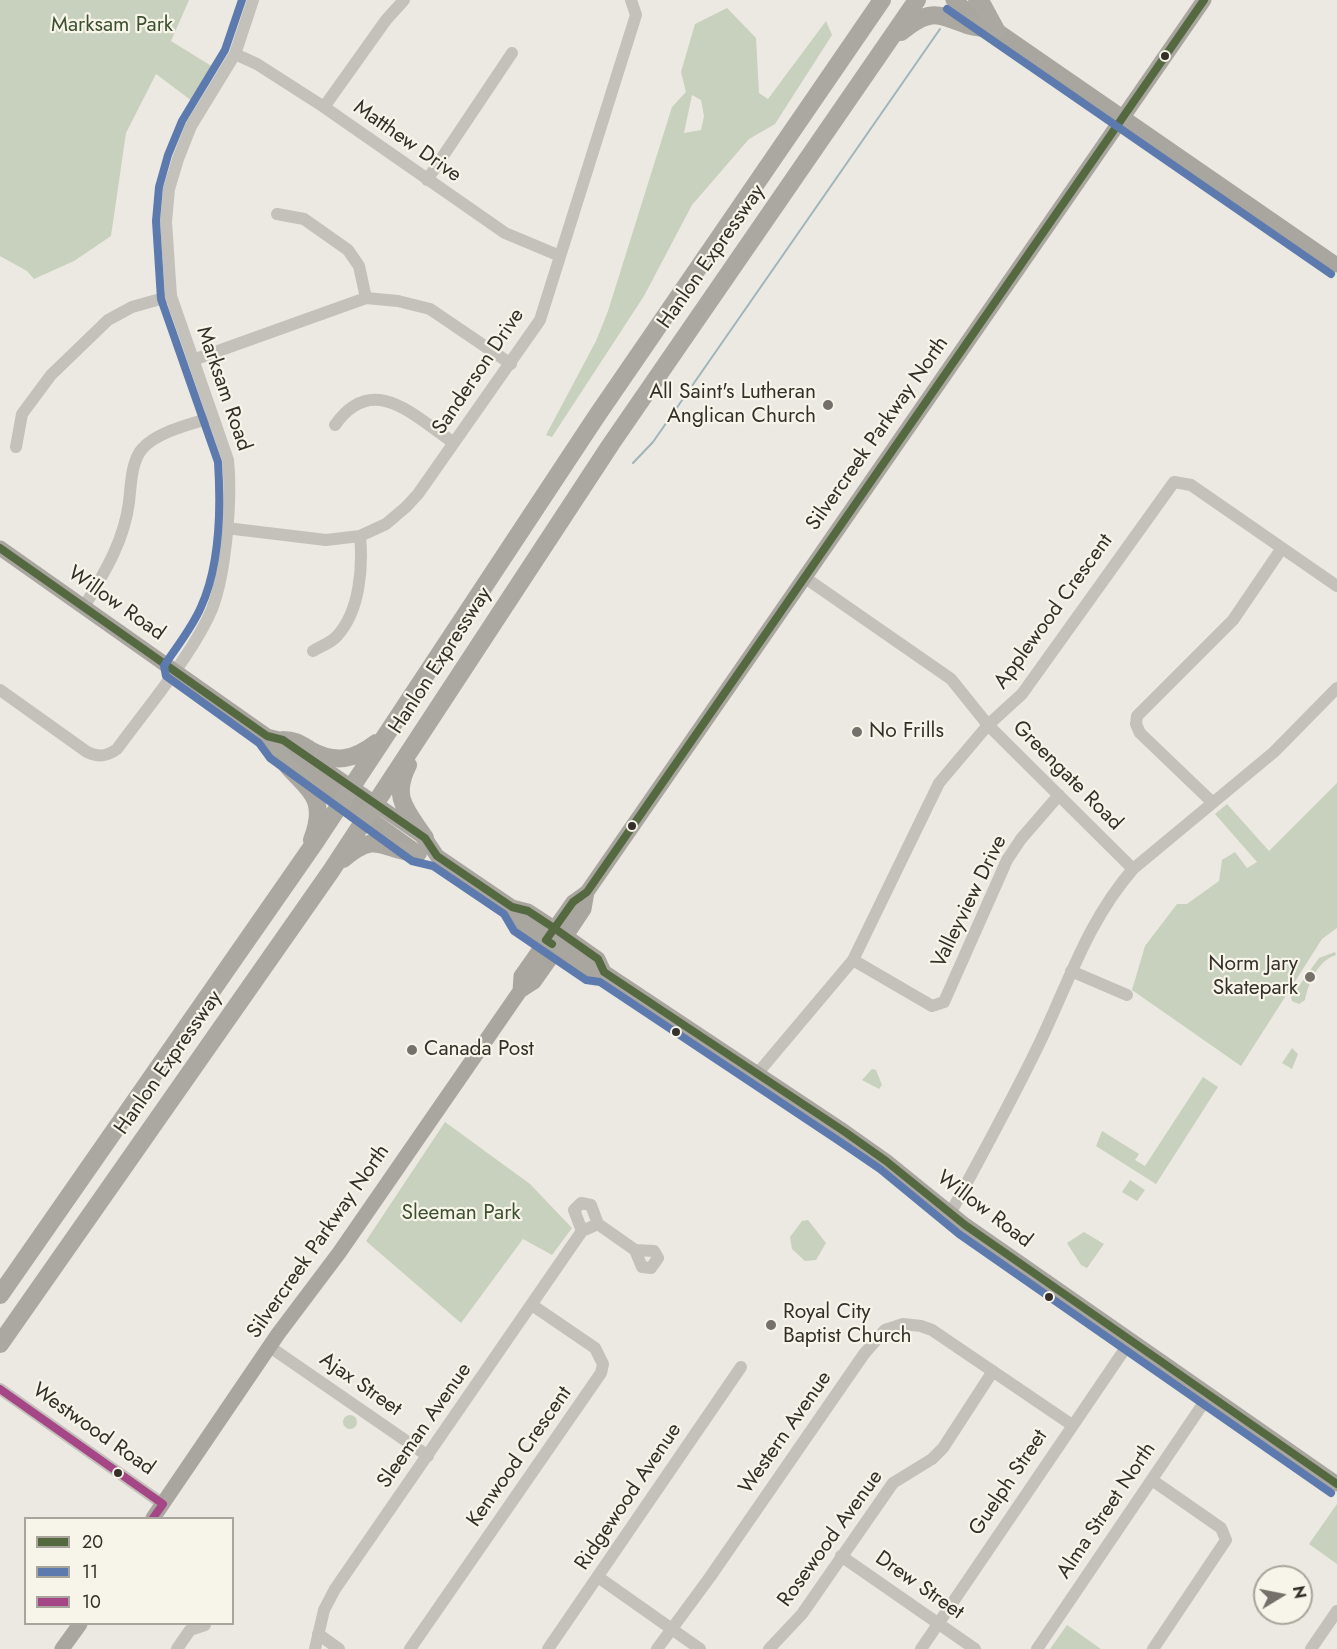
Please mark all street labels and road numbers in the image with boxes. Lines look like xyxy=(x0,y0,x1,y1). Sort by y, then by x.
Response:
street label: Matthew Drive xyxy=(348,96,466,188)
street label: Hanlon Expressway xyxy=(653,180,771,334)
street label: Sanderson Drive xyxy=(428,304,530,440)
street label: Marksam Road xyxy=(190,323,256,455)
street label: Silvercreek Parkway North xyxy=(801,332,955,536)
street label: Applewood Crescent xyxy=(989,529,1119,695)
street label: Willow Road xyxy=(63,561,169,647)
street label: Hanlon Expressway xyxy=(384,583,498,739)
street label: Greengate Road xyxy=(1007,716,1127,836)
street label: Valleyview Drive xyxy=(927,832,1013,972)
street label: Hanlon Expressway xyxy=(110,986,228,1140)
street label: Silvercreek Parkway North xyxy=(242,1140,396,1344)
street label: Willow Road xyxy=(931,1166,1037,1254)
street label: Ajax Street xyxy=(314,1348,406,1422)
street label: Sleeman Avenue xyxy=(372,1358,478,1494)
street label: Western Avenue xyxy=(734,1367,838,1499)
street label: Westwood Road xyxy=(27,1378,159,1482)
street label: Kenwood Crescent xyxy=(462,1382,578,1532)
street label: Ridgewood Avenue xyxy=(570,1419,688,1575)
street label: Guelph Street xyxy=(964,1425,1054,1541)
street label: Alma Street North xyxy=(1052,1438,1162,1584)
street label: Rosewood Avenue xyxy=(773,1466,889,1612)
street label: Drew Street xyxy=(870,1546,968,1626)

